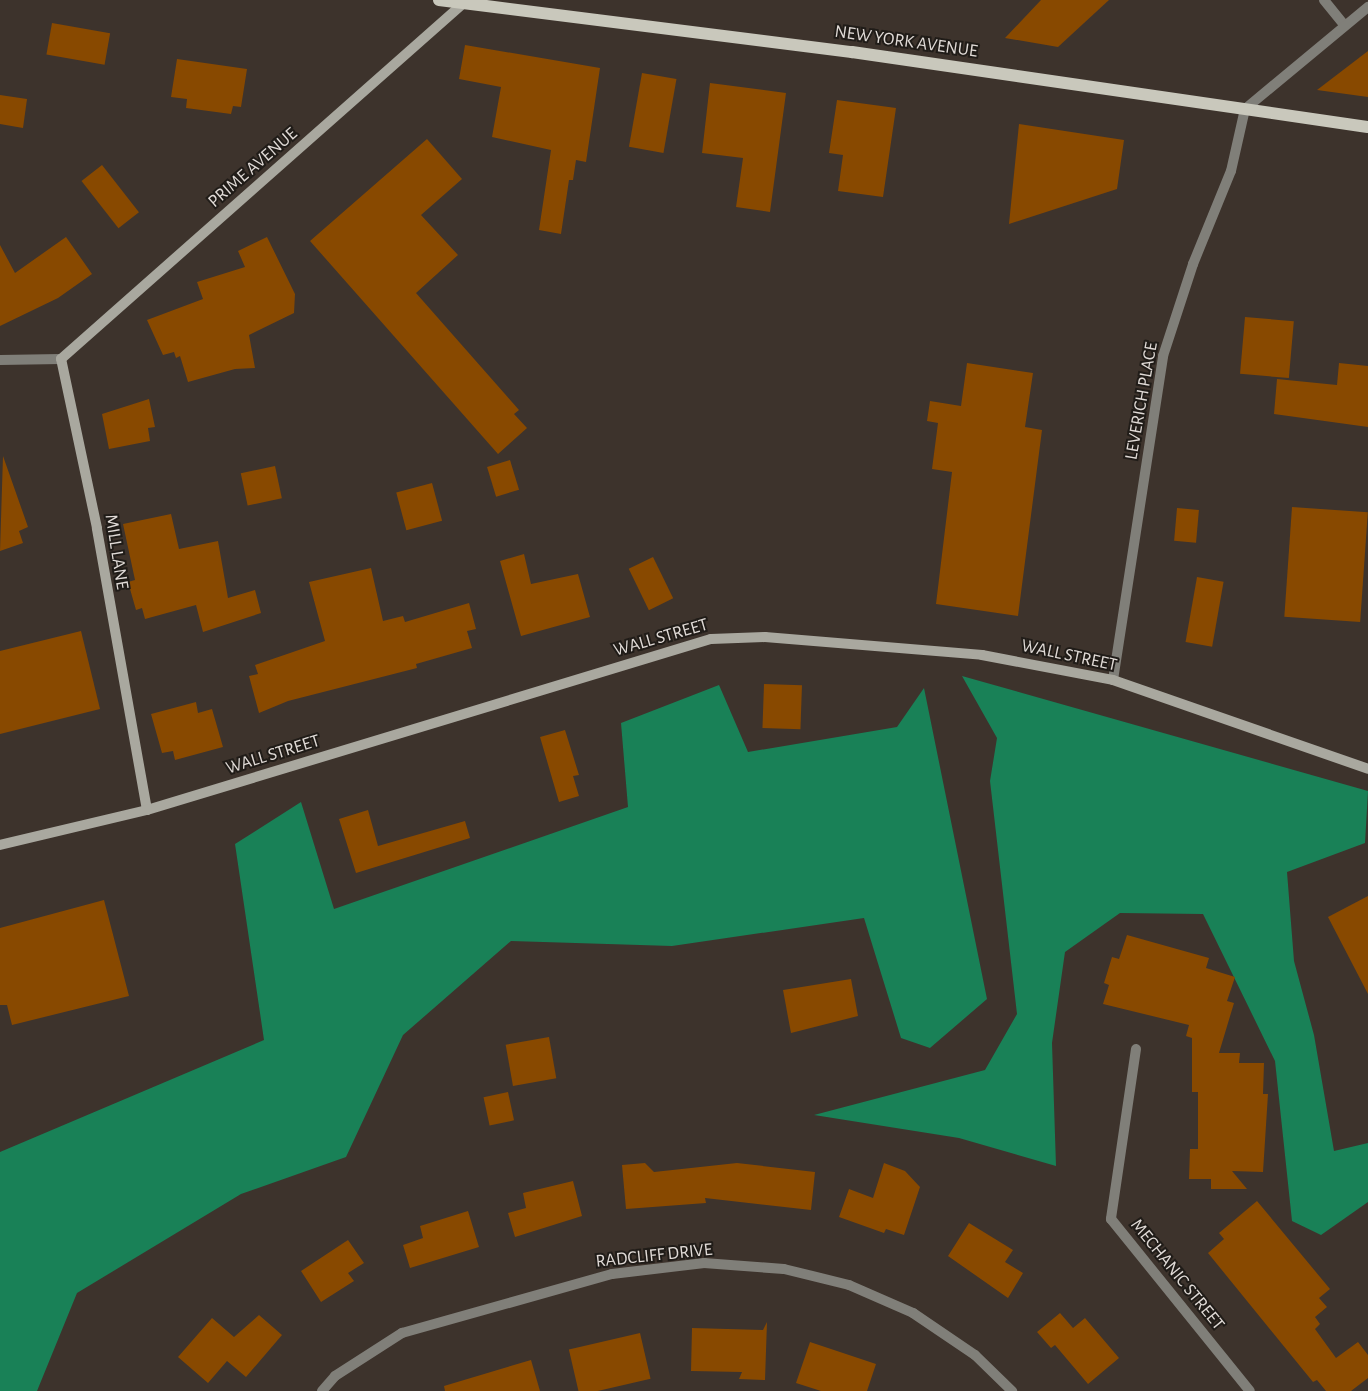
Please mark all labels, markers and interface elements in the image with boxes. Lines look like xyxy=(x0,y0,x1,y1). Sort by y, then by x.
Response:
street label: NEW YORK AVENUE xyxy=(833,21,979,63)
street label: PRIME AVENUE xyxy=(204,123,302,213)
street label: LEVERICH PLACE xyxy=(1121,340,1163,462)
street label: MILL LANE xyxy=(99,513,133,591)
street label: WALL STREET xyxy=(611,614,711,662)
street label: WALL STREET xyxy=(1019,635,1119,677)
street label: WALL STREET xyxy=(223,730,323,780)
street label: MECHANIC STREET xyxy=(1125,1215,1229,1335)
street label: RADCLIFF DRIVE xyxy=(595,1239,713,1273)

